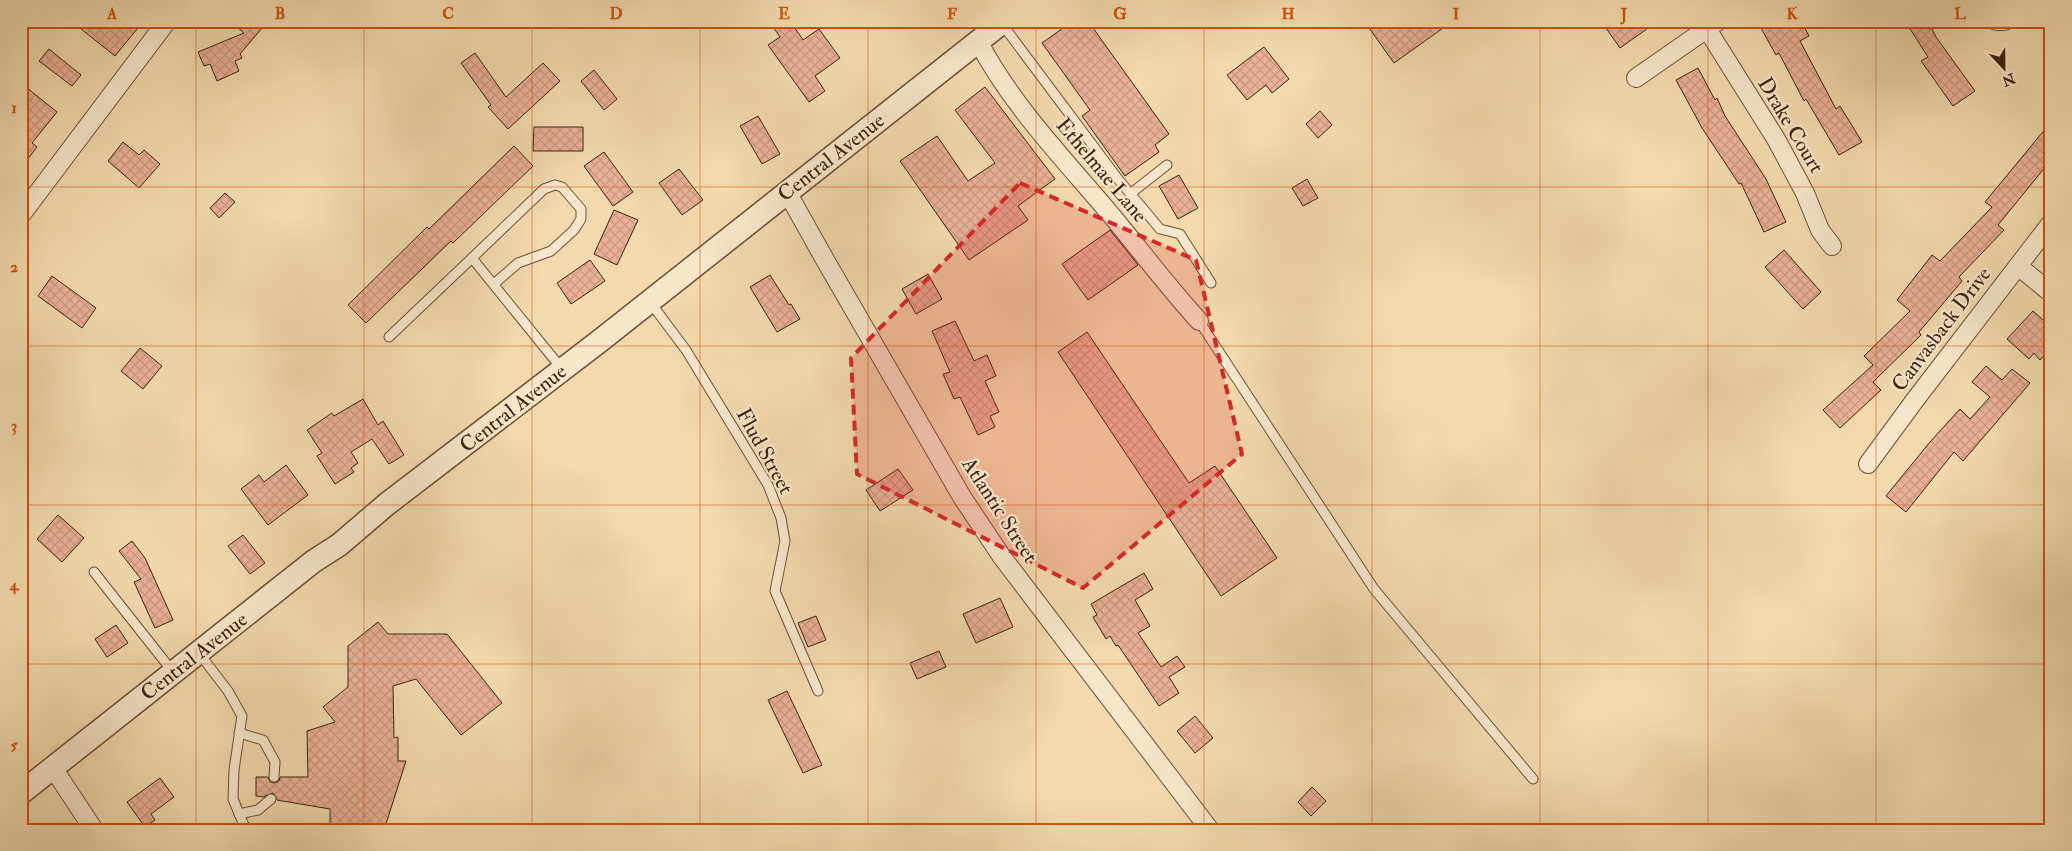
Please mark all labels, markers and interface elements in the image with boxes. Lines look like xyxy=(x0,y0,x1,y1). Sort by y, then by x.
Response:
text: A xyxy=(106,4,118,24)
text: B xyxy=(275,4,285,24)
text: C xyxy=(442,4,454,24)
text: D xyxy=(609,4,623,24)
text: E xyxy=(778,4,790,24)
text: F xyxy=(947,4,957,24)
text: G xyxy=(1113,4,1127,24)
text: H xyxy=(1281,4,1295,24)
text: I xyxy=(1453,4,1460,24)
text: J xyxy=(1620,4,1628,25)
text: K xyxy=(1786,4,1798,24)
text: L xyxy=(1954,4,1966,24)
north arrow xyxy=(1980,42,2030,92)
text: N xyxy=(1999,69,2019,90)
street label: Drake Court xyxy=(1751,72,1830,178)
text: 1 xyxy=(11,98,17,118)
street label: Central Avenue xyxy=(772,107,891,208)
street label: Ethelmae Lane xyxy=(1050,112,1153,228)
text: 2 xyxy=(10,257,18,277)
street label: Canvasback Drive xyxy=(1886,261,1997,397)
street label: Central Avenue xyxy=(454,358,573,459)
street label: Flud Street xyxy=(730,403,799,499)
text: 3 xyxy=(11,416,17,436)
street label: Atlantic Street xyxy=(955,451,1044,568)
text: 4 xyxy=(9,575,20,595)
street label: Central Avenue xyxy=(135,606,254,707)
text: 5 xyxy=(10,735,18,755)

